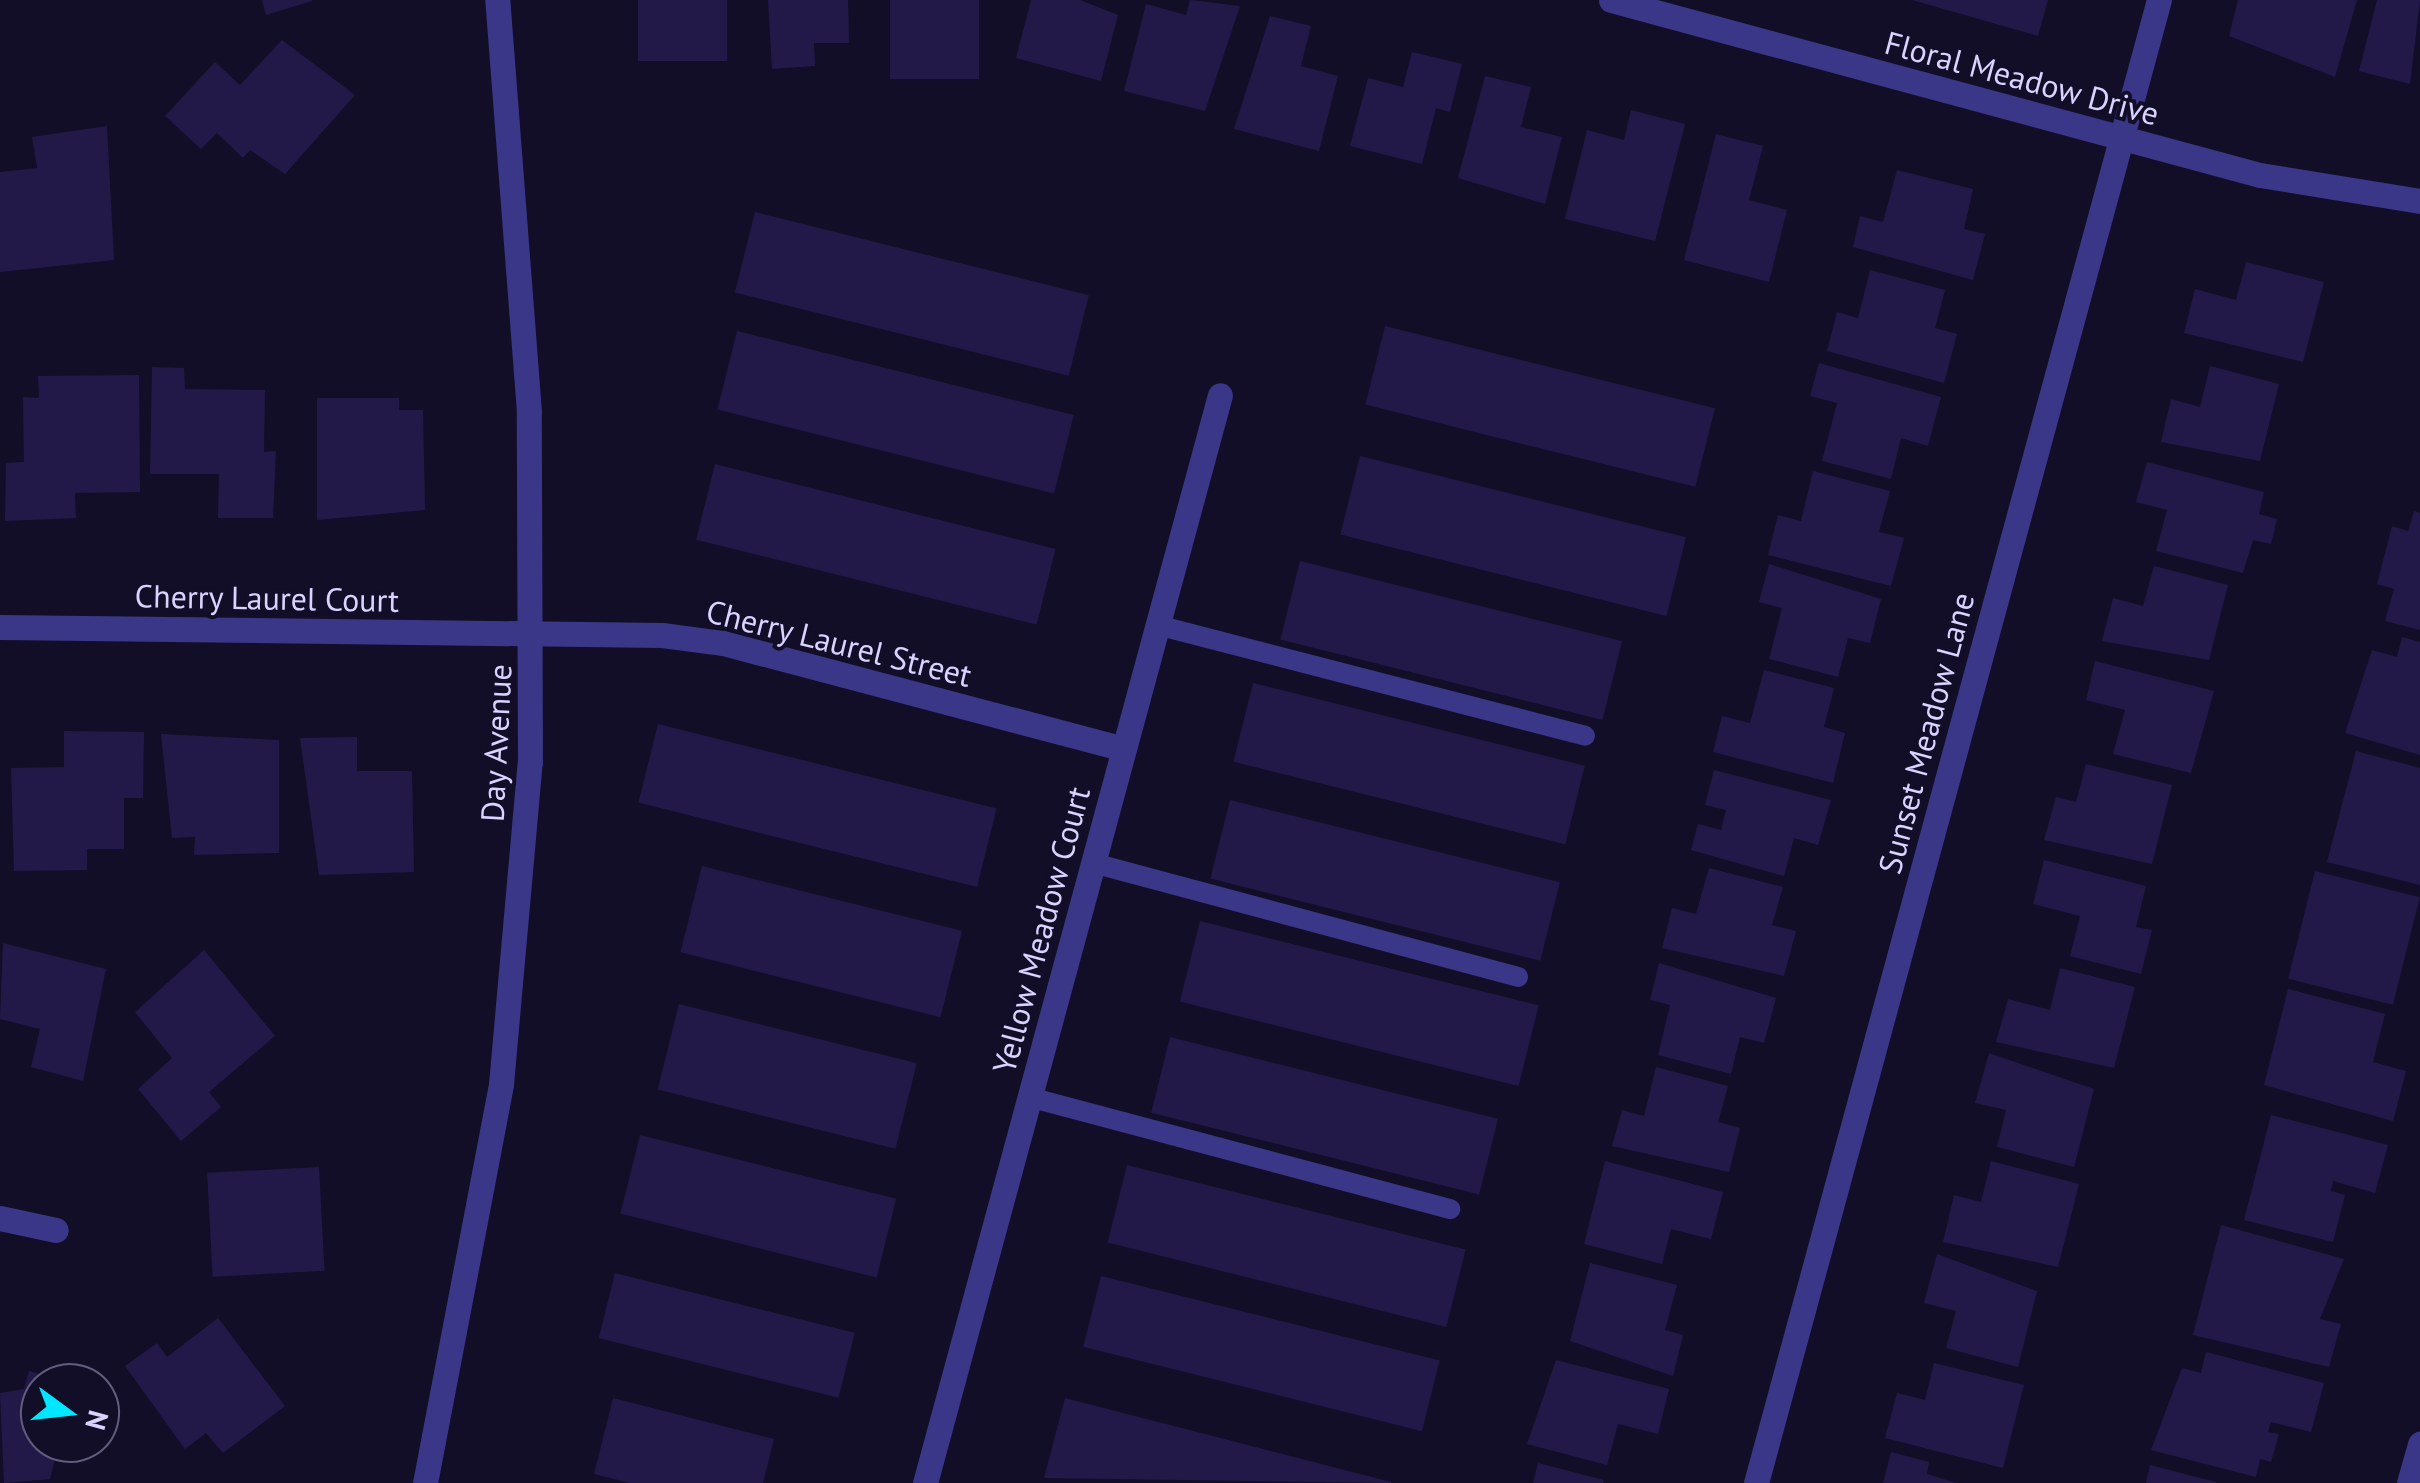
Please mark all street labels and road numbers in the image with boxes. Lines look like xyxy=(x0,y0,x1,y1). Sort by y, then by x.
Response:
street label: Floral Meadow Drive xyxy=(1880,23,2164,133)
street label: Cherry Laurel Court xyxy=(134,576,400,620)
street label: Sunset Meadow Lane xyxy=(1870,588,1982,878)
street label: Cherry Laurel Street xyxy=(702,591,976,695)
street label: Day Avenue xyxy=(473,662,519,824)
street label: Yellow Meadow Court xyxy=(984,782,1098,1078)

